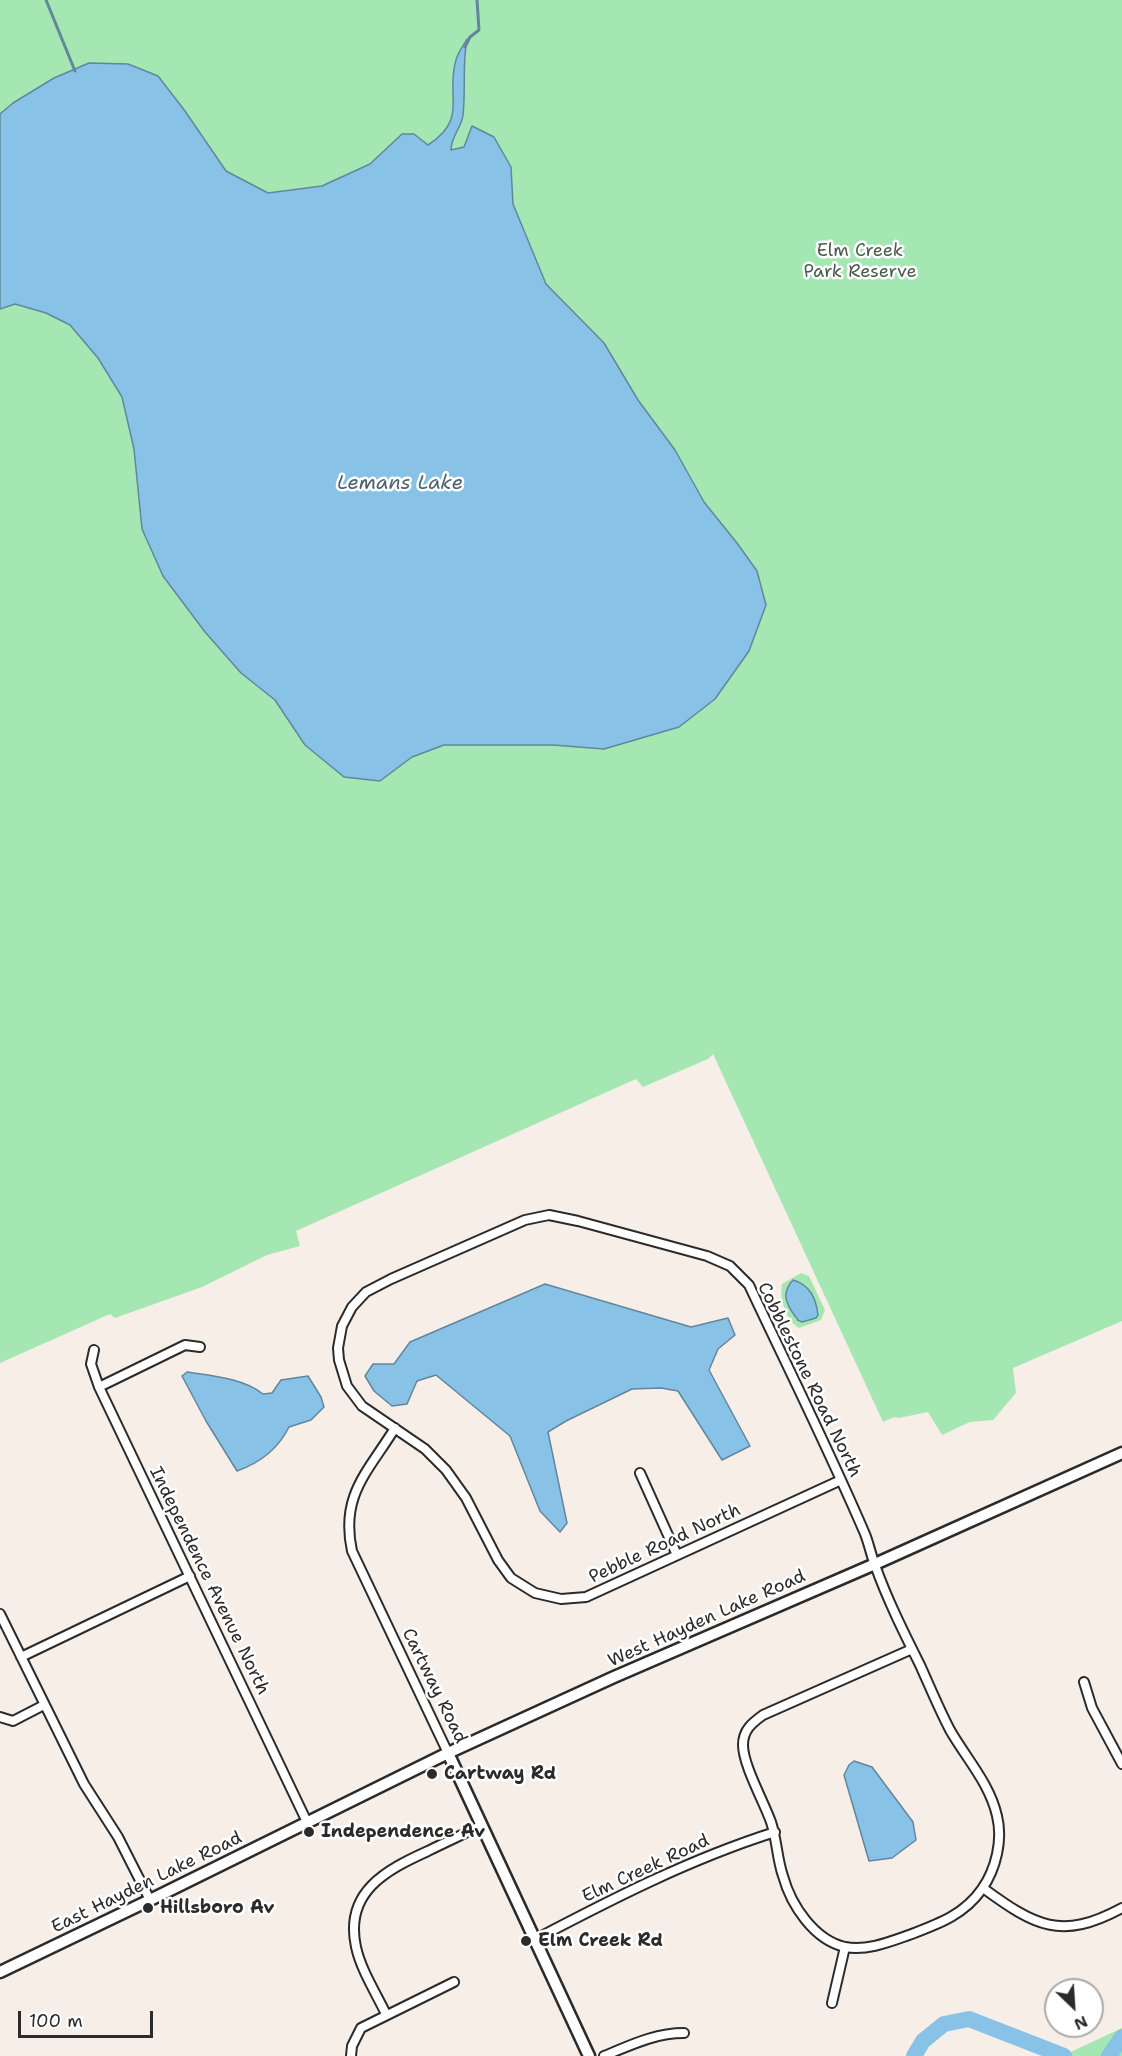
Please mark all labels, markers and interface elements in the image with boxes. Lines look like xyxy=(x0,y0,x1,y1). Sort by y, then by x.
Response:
park label: Elm Creek Park Reserve xyxy=(803,240,917,282)
water label: Lemans Lake xyxy=(337,472,463,496)
street label: Cobblestone Road North xyxy=(752,1279,866,1481)
street label: Independence Avenue North xyxy=(144,1464,274,1698)
street label: Pebble Road North xyxy=(586,1499,744,1589)
street label: West Hayden Lake Road xyxy=(605,1566,809,1672)
street label: Cartway Road xyxy=(397,1625,471,1747)
place label: Cartway Rd xyxy=(444,1763,556,1785)
marker: Cartway Rd xyxy=(425,1767,439,1781)
place label: Independence Av xyxy=(321,1821,485,1843)
marker: Independence Av xyxy=(302,1825,316,1839)
street label: East Hayden Lake Road xyxy=(48,1827,246,1939)
street label: Elm Creek Road xyxy=(579,1830,713,1908)
place label: Hillsboro Av xyxy=(160,1897,274,1919)
marker: Hillsboro Av xyxy=(141,1901,155,1915)
place label: Elm Creek Rd xyxy=(538,1930,663,1952)
marker: Elm Creek Rd xyxy=(519,1934,533,1948)
north arrow xyxy=(1044,1978,1104,2038)
scale bar xyxy=(21,1999,156,2037)
text: 100 m xyxy=(29,2009,83,2033)
text: N xyxy=(1071,2011,1091,2035)

